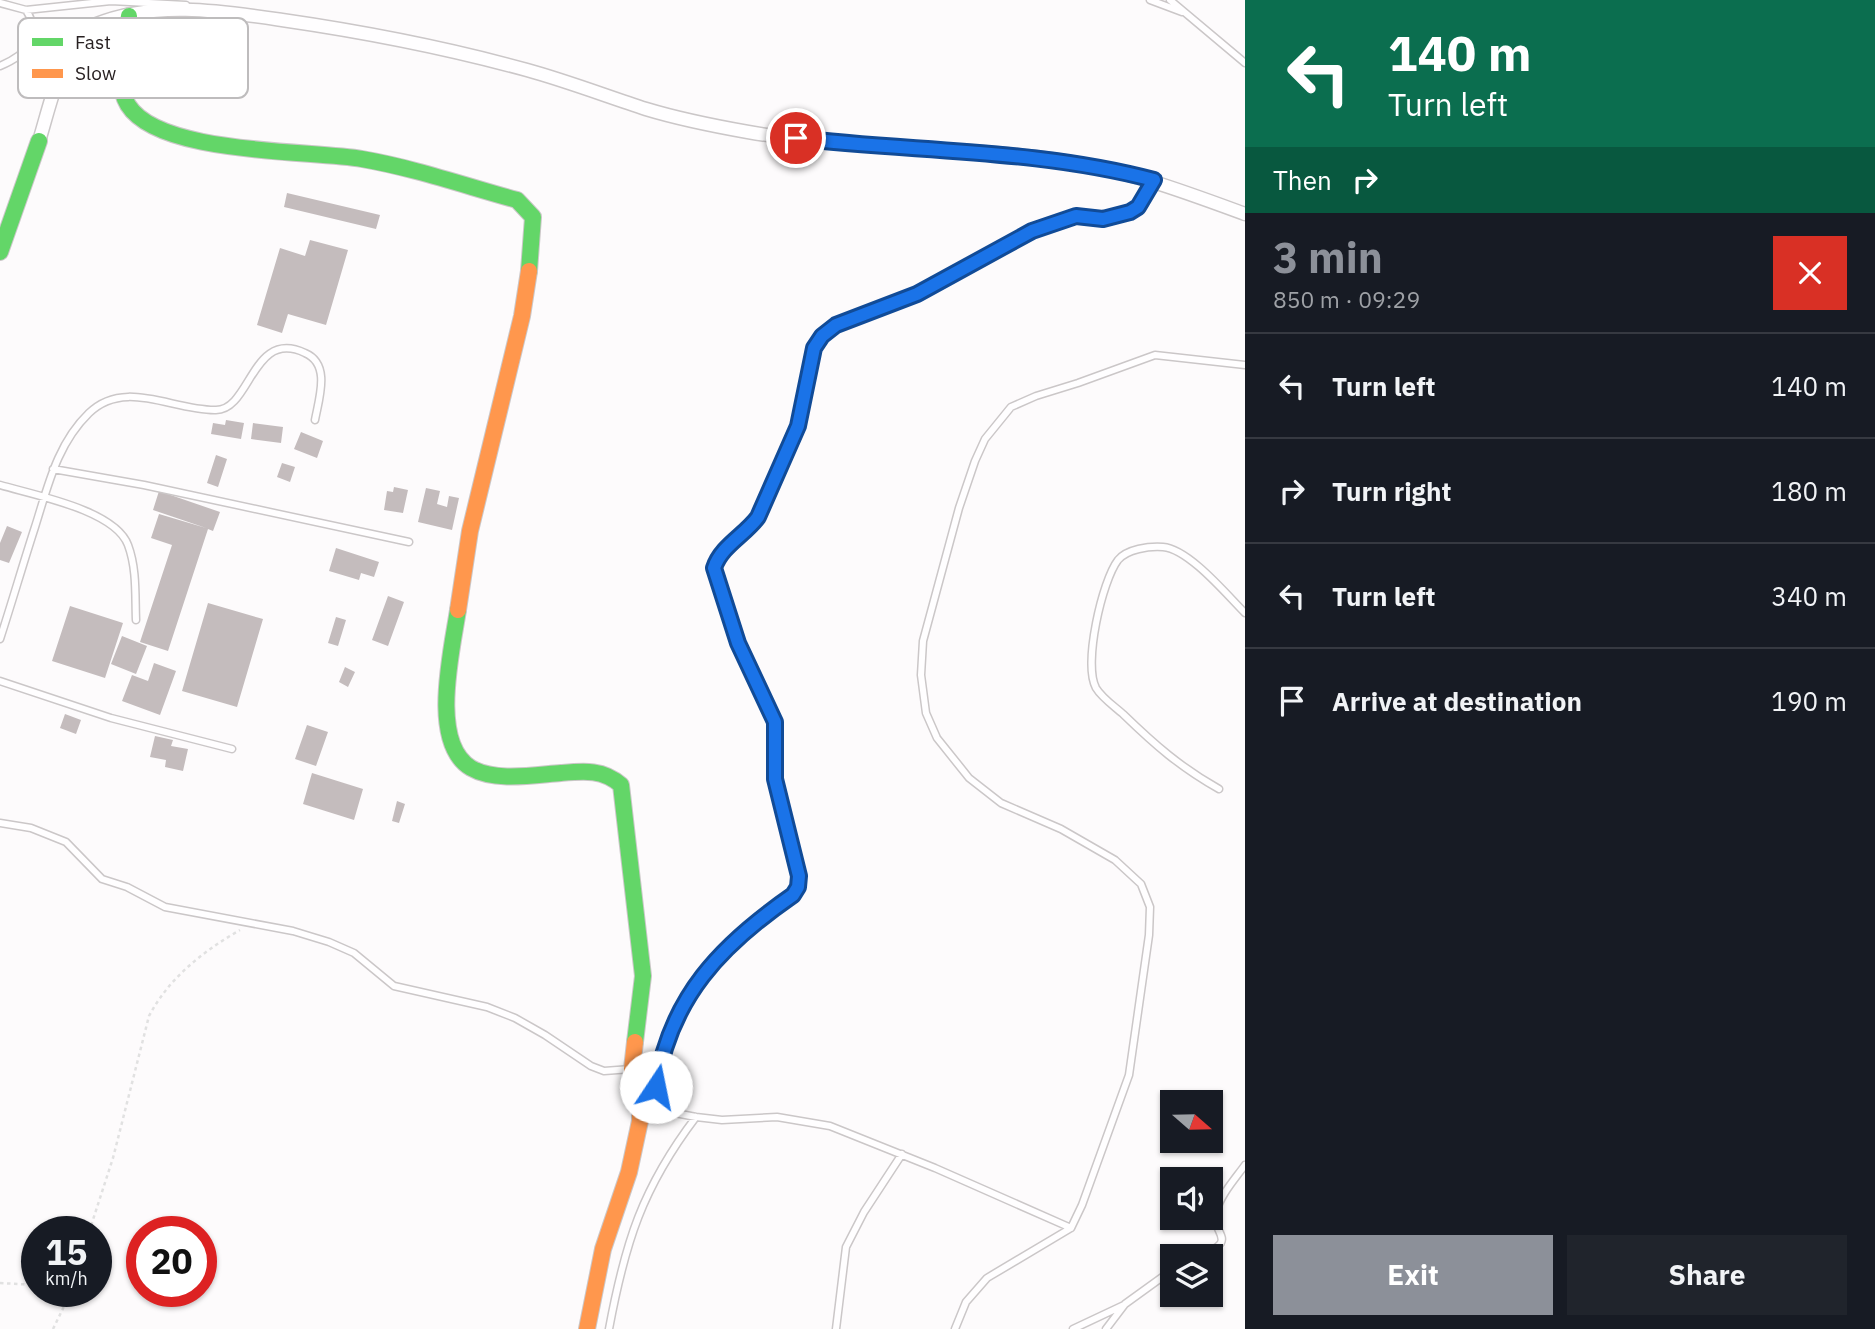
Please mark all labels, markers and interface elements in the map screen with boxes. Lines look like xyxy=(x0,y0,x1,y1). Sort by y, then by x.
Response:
legend xyxy=(18,18,248,98)
text: 140 m xyxy=(1388,21,1532,84)
icon: left xyxy=(1273,28,1364,119)
text: Fast xyxy=(75,30,111,54)
text: Slow xyxy=(75,61,116,85)
text: Turn left xyxy=(1388,83,1508,125)
pin xyxy=(766,108,826,168)
icon: arrive xyxy=(777,119,815,157)
icon: right xyxy=(1346,161,1384,199)
text: Then xyxy=(1273,163,1332,197)
text: 3 min xyxy=(1273,230,1383,285)
button: close xyxy=(1773,236,1847,310)
text: 850 m · 09:29 xyxy=(1273,284,1420,314)
icon: left xyxy=(1273,367,1311,405)
text: Turn left xyxy=(1332,369,1435,403)
text: 140 m xyxy=(1771,369,1847,403)
icon: right xyxy=(1273,472,1311,510)
text: Turn right xyxy=(1332,474,1451,508)
text: 180 m xyxy=(1771,474,1847,508)
icon: left xyxy=(1273,577,1311,615)
text: Turn left xyxy=(1332,579,1435,613)
text: 340 m xyxy=(1771,579,1847,613)
icon: arrive xyxy=(1273,682,1311,720)
text: Arrive at destination xyxy=(1332,684,1582,718)
text: 190 m xyxy=(1771,684,1847,718)
position arrow xyxy=(619,1050,693,1124)
north arrow xyxy=(1160,1090,1223,1153)
map controls xyxy=(1160,1090,1223,1307)
button: sound xyxy=(1160,1167,1223,1230)
speed limit sign: 20 xyxy=(126,1216,217,1307)
text: 15 xyxy=(45,1229,88,1275)
button: Exit xyxy=(1273,1235,1553,1315)
button: Share xyxy=(1567,1235,1847,1315)
button: layers xyxy=(1160,1244,1223,1307)
text: km/h xyxy=(45,1267,88,1290)

